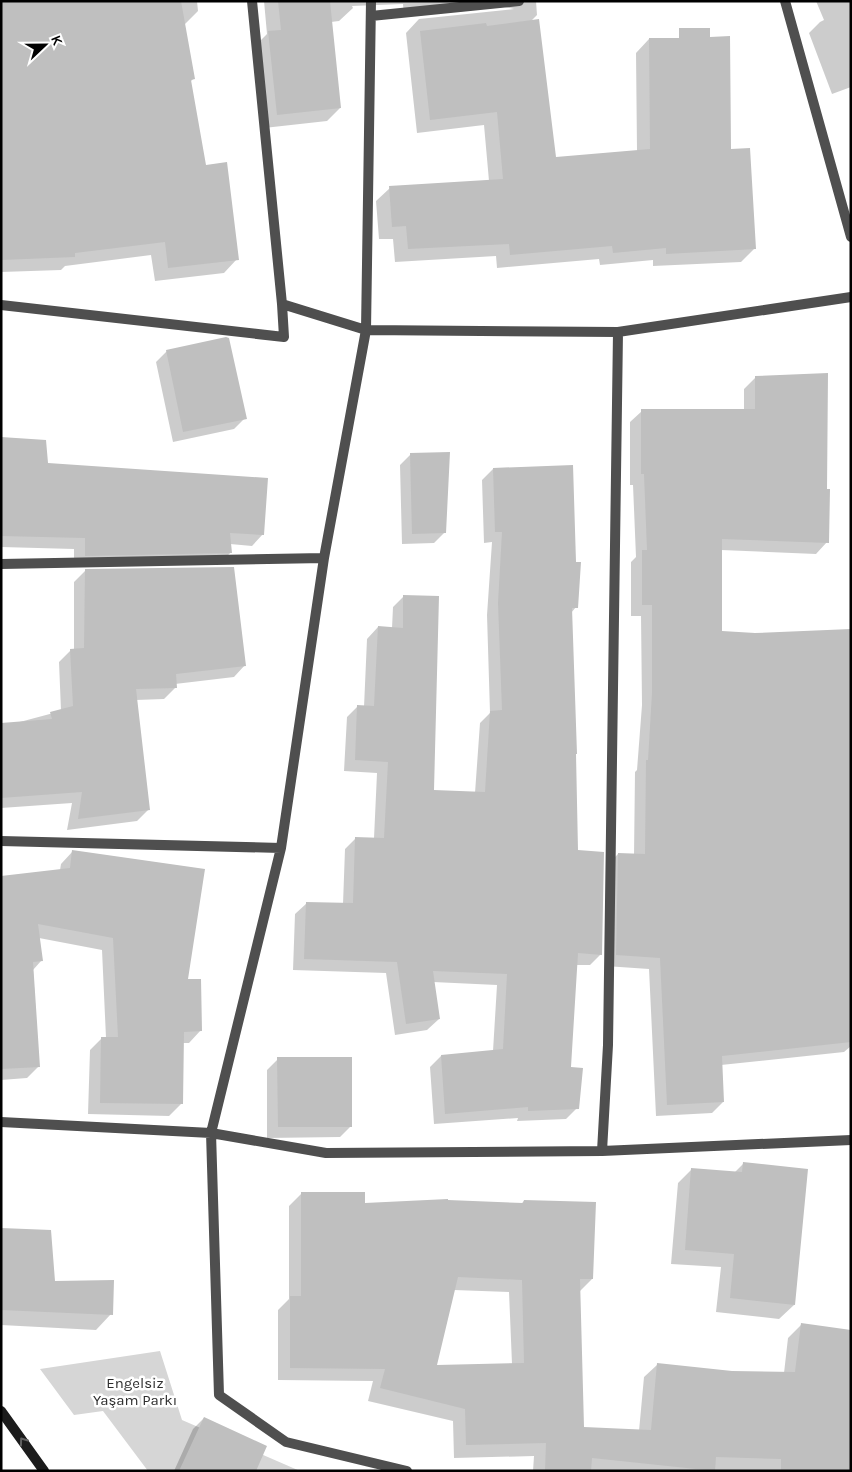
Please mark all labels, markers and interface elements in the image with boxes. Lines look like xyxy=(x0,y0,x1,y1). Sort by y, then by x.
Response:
north arrow xyxy=(20,20,70,70)
text: K xyxy=(47,33,67,49)
park label: Engelsiz Yaşam Parkı xyxy=(93,1374,177,1409)
one-way arrow xyxy=(20,1437,29,1447)

